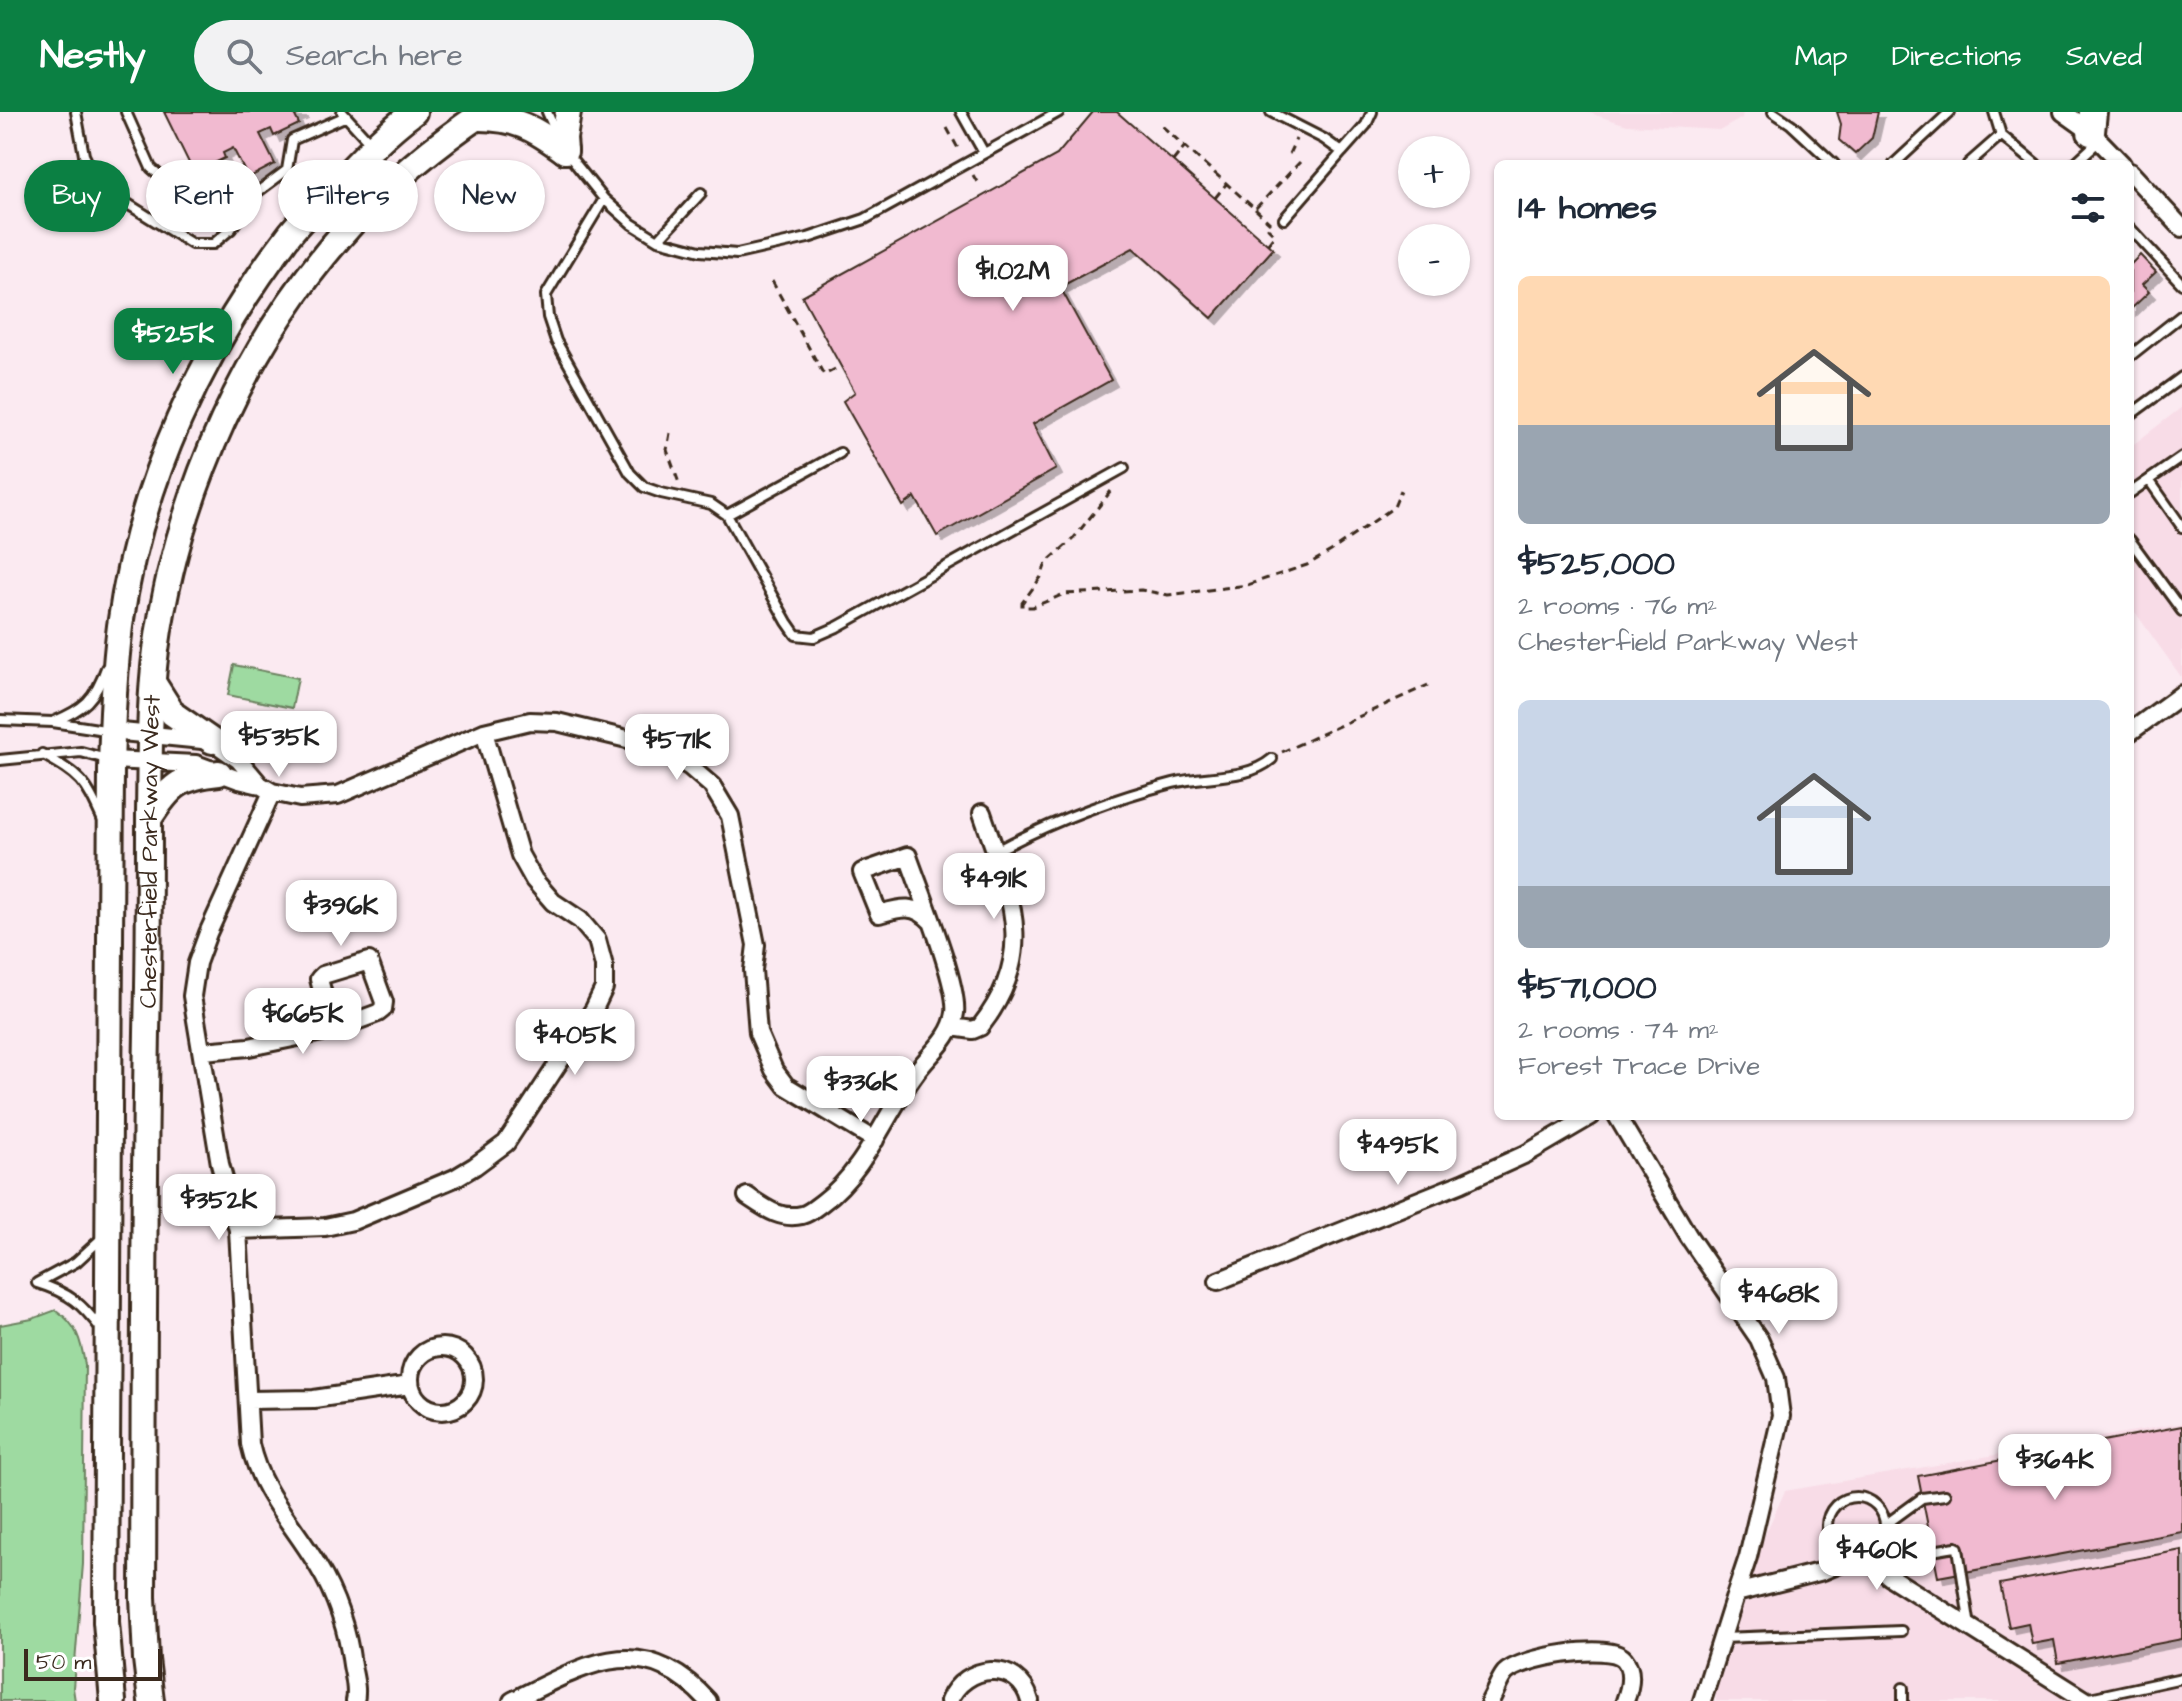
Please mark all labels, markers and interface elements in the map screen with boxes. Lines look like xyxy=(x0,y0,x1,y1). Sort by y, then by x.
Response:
search box xyxy=(194,20,754,92)
text: Nestly xyxy=(40,30,146,82)
icon: search xyxy=(222,34,266,78)
text: Search here xyxy=(286,35,463,77)
text: Map xyxy=(1795,37,1848,76)
text: Directions xyxy=(1892,37,2022,76)
text: Saved xyxy=(2066,37,2142,76)
map controls xyxy=(1398,136,1470,296)
button: + xyxy=(1398,136,1470,208)
chip: Buy xyxy=(24,160,130,232)
chip: Rent xyxy=(146,160,262,232)
chip: Filters xyxy=(278,160,418,232)
chip: New xyxy=(434,160,545,232)
text: 14 homes xyxy=(1518,184,1657,232)
icon: filters xyxy=(2066,186,2110,230)
button: − xyxy=(1398,224,1470,296)
pin: $1.02M xyxy=(948,245,1078,313)
text: $1.02M xyxy=(976,253,1050,289)
pin: $525K xyxy=(117,308,229,376)
text: $525K xyxy=(132,316,214,352)
icon: home xyxy=(1742,328,1886,472)
text: $525,000 xyxy=(1518,540,1675,588)
text: 2 rooms · 76 m² xyxy=(1518,588,1717,624)
text: Chesterfield Parkway West xyxy=(1518,624,1858,660)
street label: Chesterfield Parkway West xyxy=(131,693,170,1009)
pin: $535K xyxy=(223,711,335,779)
pin: $571K xyxy=(621,714,733,782)
text: $535K xyxy=(239,719,319,755)
text: $571K xyxy=(643,722,711,758)
icon: home xyxy=(1742,752,1886,896)
pin: $491K xyxy=(938,853,1050,921)
text: $491K xyxy=(961,861,1027,897)
pin: $396K xyxy=(285,880,397,948)
text: $396K xyxy=(304,888,378,924)
text: $571,000 xyxy=(1518,964,1657,1012)
pin: $665K xyxy=(247,988,359,1056)
text: $665K xyxy=(262,996,344,1032)
pin: $405K xyxy=(519,1009,631,1077)
text: 2 rooms · 74 m² xyxy=(1518,1012,1719,1048)
text: $405K xyxy=(534,1017,616,1053)
text: Forest Trace Drive xyxy=(1518,1048,1760,1084)
pin: $336K xyxy=(805,1056,917,1124)
text: $336K xyxy=(825,1064,897,1100)
pin: $495K xyxy=(1342,1119,1454,1187)
text: $495K xyxy=(1357,1127,1439,1163)
pin: $352K xyxy=(163,1174,275,1242)
text: $352K xyxy=(181,1182,257,1218)
pin: $468K xyxy=(1723,1268,1835,1336)
text: $468K xyxy=(1738,1276,1820,1312)
pin: $364K xyxy=(1999,1434,2111,1502)
text: $364K xyxy=(2016,1442,2094,1478)
pin: $460K xyxy=(1821,1524,1933,1592)
text: $460K xyxy=(1837,1532,1917,1568)
scale bar xyxy=(24,1645,162,1681)
text: 50 m xyxy=(36,1647,91,1678)

